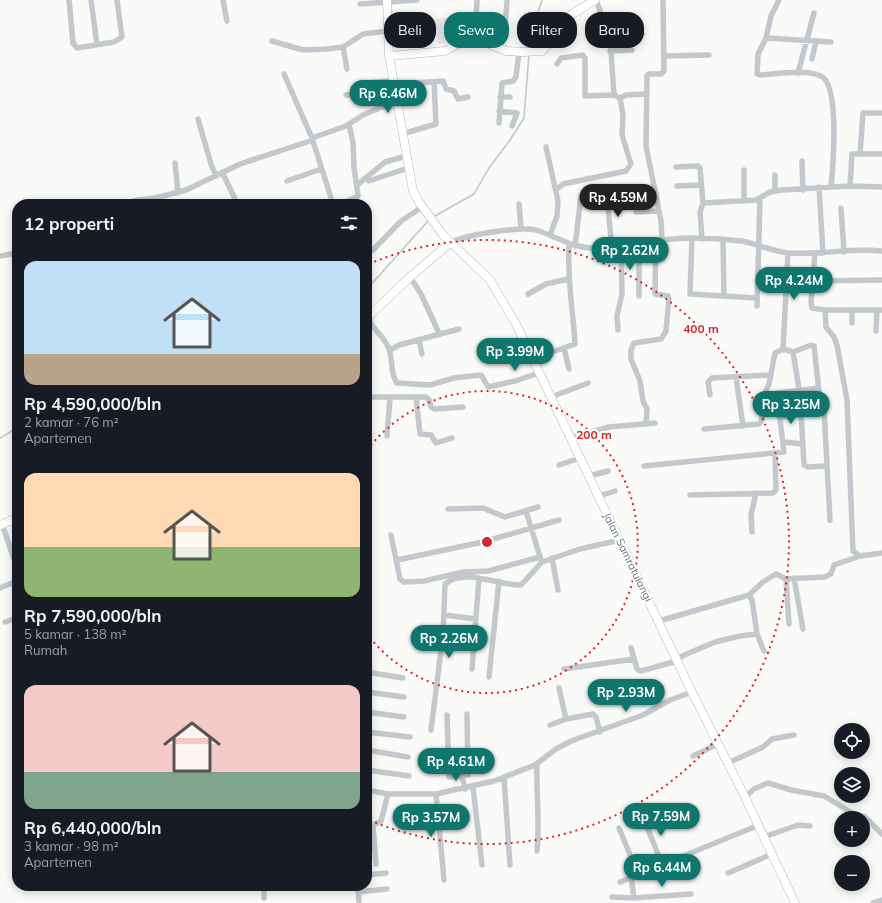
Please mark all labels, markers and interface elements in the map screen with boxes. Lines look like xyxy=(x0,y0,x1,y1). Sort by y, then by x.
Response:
chip: Beli xyxy=(384,12,436,48)
chip: Sewa xyxy=(444,12,509,48)
chip: Filter xyxy=(517,12,577,48)
chip: Baru xyxy=(585,12,644,48)
pin: Rp 6.46M xyxy=(347,80,429,114)
text: Rp 6.46M xyxy=(359,85,417,101)
pin: Rp 4.59M xyxy=(577,184,659,218)
text: Rp 4.59M xyxy=(589,189,647,205)
icon: filters xyxy=(338,212,360,234)
text: 12 properti xyxy=(24,213,114,234)
pin: Rp 2.62M xyxy=(589,237,671,271)
text: Rp 2.62M xyxy=(601,242,659,258)
pin: Rp 4.24M xyxy=(753,267,835,301)
text: Rp 4.24M xyxy=(765,272,823,288)
icon: home xyxy=(156,287,228,359)
text: 400 m xyxy=(683,321,719,336)
pin: Rp 3.99M xyxy=(474,338,556,372)
text: Rp 3.99M xyxy=(486,343,544,359)
pin: Rp 3.25M xyxy=(750,391,832,425)
text: Rp 4,590,000/bln xyxy=(24,393,162,414)
text: Rp 3.25M xyxy=(762,396,820,412)
text: 2 kamar · 76 m² xyxy=(24,414,119,430)
text: 200 m xyxy=(576,427,612,442)
text: Apartemen xyxy=(24,430,92,446)
icon: home xyxy=(156,499,228,571)
street label: Jalan Samratulangi xyxy=(600,510,656,604)
centre of rings xyxy=(480,535,494,549)
text: Rp 7,590,000/bln xyxy=(24,605,162,626)
pin: Rp 2.26M xyxy=(408,625,490,659)
text: 5 kamar · 138 m² xyxy=(24,626,127,642)
text: Rp 2.26M xyxy=(420,630,478,646)
text: Rumah xyxy=(24,642,67,658)
pin: Rp 2.93M xyxy=(585,679,667,713)
text: Rp 2.93M xyxy=(597,684,655,700)
icon: home xyxy=(156,711,228,783)
map controls xyxy=(834,723,870,891)
button: locate xyxy=(834,723,870,759)
pin: Rp 4.61M xyxy=(415,748,497,782)
text: Rp 4.61M xyxy=(427,753,485,769)
button: layers xyxy=(834,767,870,803)
pin: Rp 7.59M xyxy=(620,803,702,837)
pin: Rp 3.57M xyxy=(390,804,472,838)
text: Rp 7.59M xyxy=(632,808,690,824)
text: Rp 3.57M xyxy=(402,809,460,825)
button: + xyxy=(834,811,870,847)
text: Rp 6,440,000/bln xyxy=(24,817,162,838)
text: 3 kamar · 98 m² xyxy=(24,838,119,854)
text: Apartemen xyxy=(24,854,92,870)
pin: Rp 6.44M xyxy=(621,854,703,888)
button: − xyxy=(834,855,870,891)
text: Rp 6.44M xyxy=(633,859,691,875)

